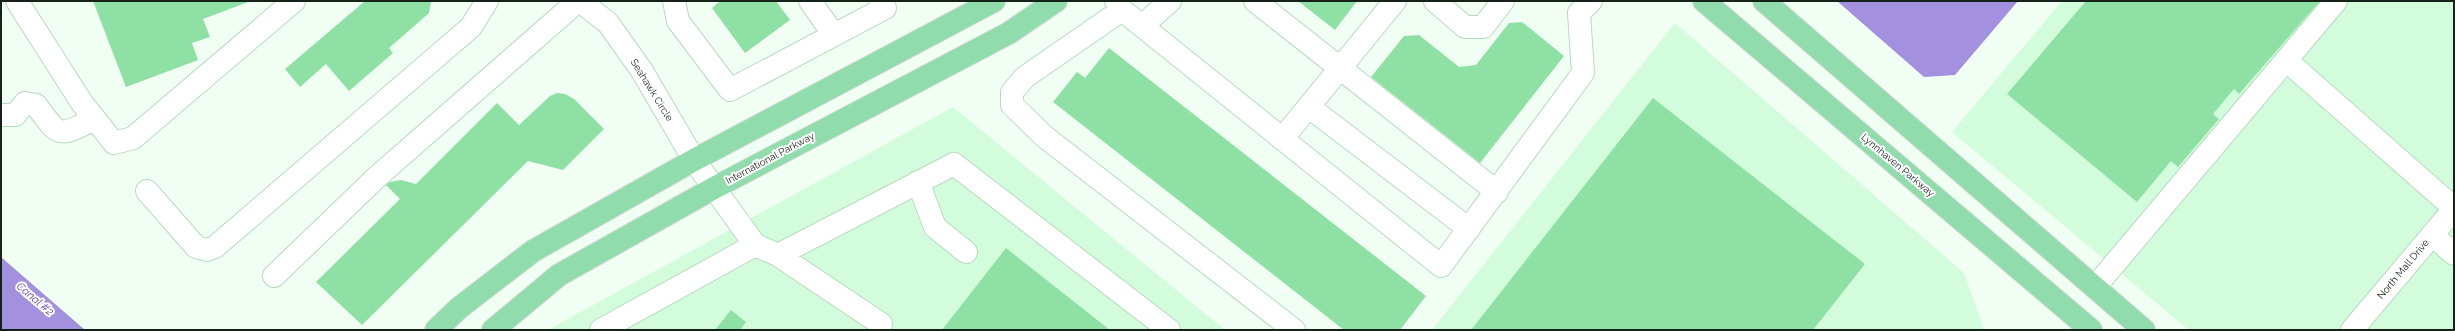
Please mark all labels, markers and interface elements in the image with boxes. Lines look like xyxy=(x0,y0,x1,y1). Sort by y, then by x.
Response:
street label: Seahawk Circle xyxy=(629,57,676,123)
street label: International Parkway xyxy=(724,130,817,186)
street label: Lynnhaven Parkway xyxy=(1859,131,1937,199)
street label: North Mall Drive xyxy=(2375,237,2431,301)
water label: Canal #2 xyxy=(14,280,57,319)

